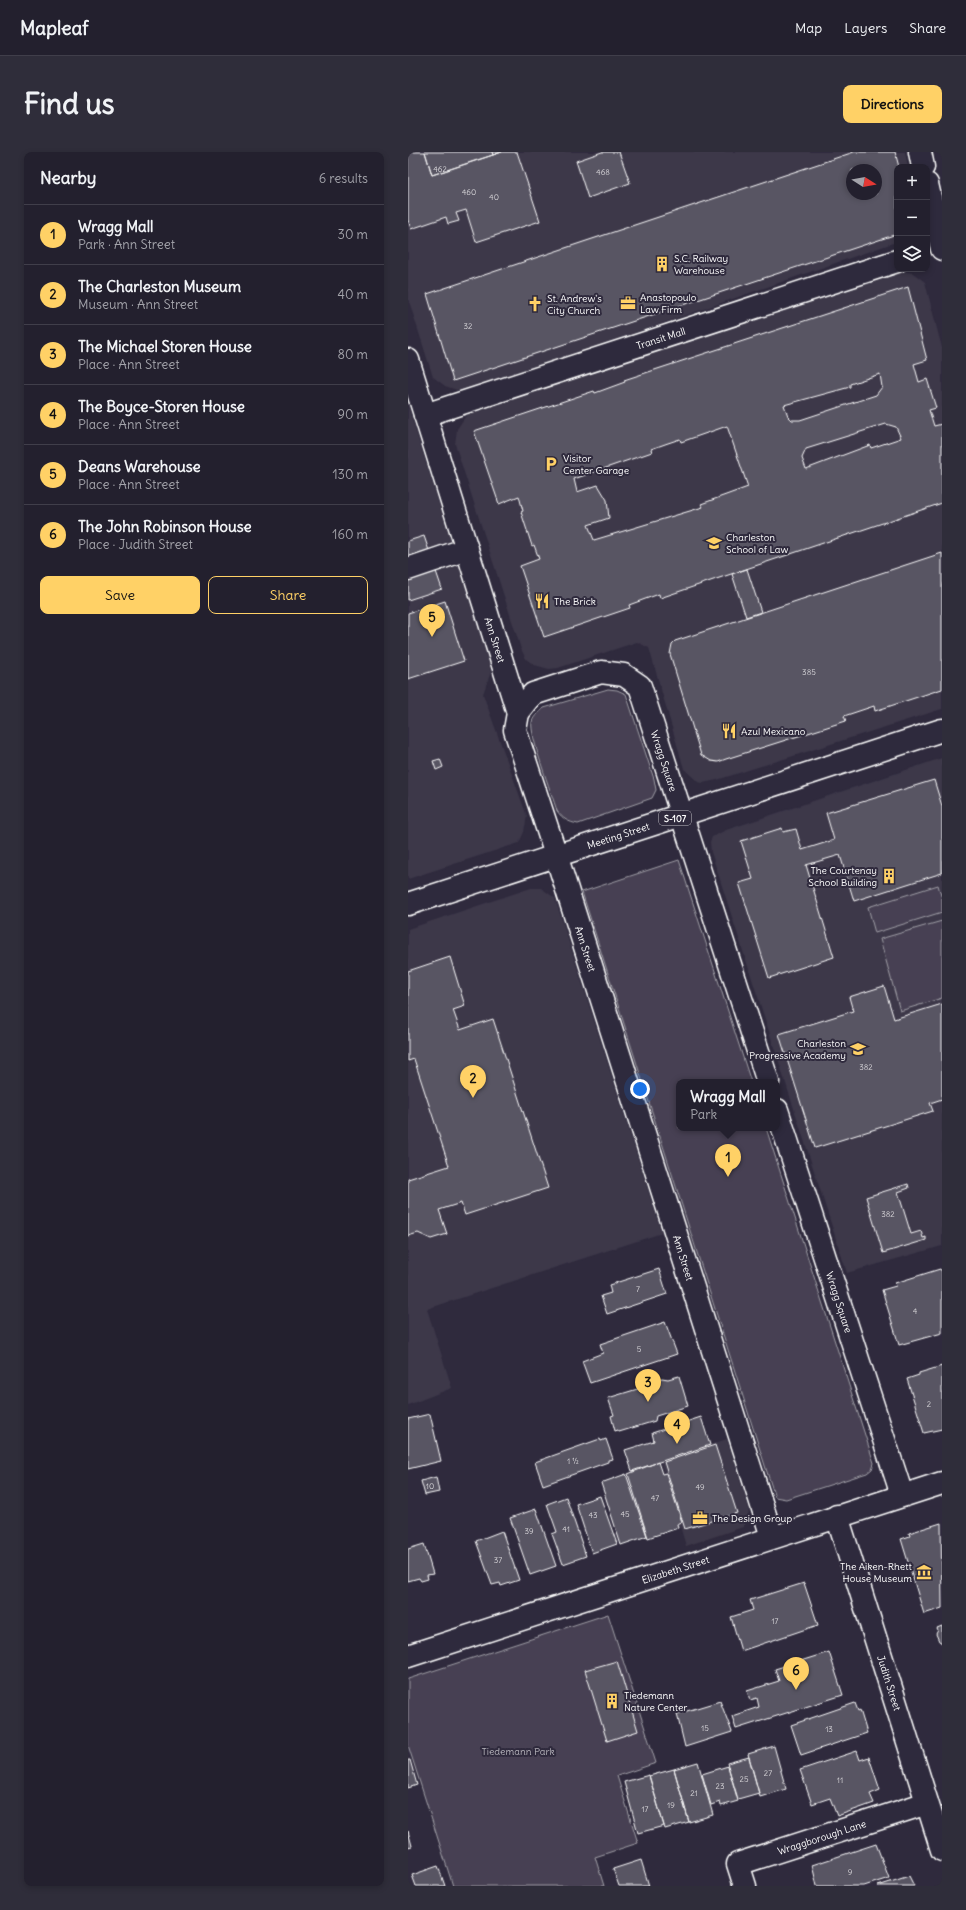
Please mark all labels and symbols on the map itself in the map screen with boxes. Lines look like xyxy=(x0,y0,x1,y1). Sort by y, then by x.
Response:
house number: 462 xyxy=(433,164,447,174)
north arrow xyxy=(846,164,882,200)
house number: 468 xyxy=(596,167,610,177)
house number: 460 xyxy=(462,187,476,197)
house number: 40 xyxy=(489,192,499,202)
place label: S.C. Railway Warehouse xyxy=(674,252,728,277)
building icon: S.C. Railway Warehouse xyxy=(653,255,671,273)
place label: Anastopoulo Law Firm xyxy=(640,291,697,316)
place label: St. Andrew's City Church xyxy=(547,292,602,317)
office icon: Anastopoulo Law Firm xyxy=(619,294,637,312)
church icon: St. Andrew's City Church xyxy=(526,295,544,313)
house number: 32 xyxy=(464,321,473,331)
street label: Transit Mall xyxy=(635,324,687,352)
place label: Visitor Center Garage xyxy=(563,452,629,477)
parking icon: Visitor Center Garage xyxy=(542,455,560,473)
place label: Charleston School of Law xyxy=(726,531,789,556)
school or university icon: Charleston School of Law xyxy=(705,534,723,552)
restaurant icon: The Brick xyxy=(533,592,551,610)
place label: The Brick xyxy=(554,595,596,608)
pin: 5 xyxy=(419,604,445,637)
street label: Ann Street xyxy=(482,615,509,665)
house number: 385 xyxy=(802,667,816,677)
restaurant icon: Azul Mexicano xyxy=(720,722,738,740)
place label: Azul Mexicano xyxy=(741,725,806,738)
street label: Wragg Square xyxy=(648,729,680,793)
road number: S-107 xyxy=(659,811,691,825)
street label: Meeting Street xyxy=(585,819,652,852)
place label: The Courtenay School Building xyxy=(808,864,877,889)
building icon: The Courtenay School Building xyxy=(880,867,898,885)
street label: Ann Street xyxy=(572,924,599,974)
place label: Charleston Progressive Academy xyxy=(749,1037,846,1062)
school or university icon: Charleston Progressive Academy xyxy=(849,1040,867,1058)
house number: 382 xyxy=(859,1062,873,1072)
pin: 2 xyxy=(460,1065,486,1098)
your location xyxy=(630,1079,650,1099)
pin: 1 xyxy=(715,1144,741,1177)
house number: 382 xyxy=(881,1209,895,1219)
street label: Ann Street xyxy=(670,1233,697,1283)
street label: Wragg Square xyxy=(823,1270,855,1335)
house number: 7 xyxy=(636,1284,640,1294)
house number: 4 xyxy=(913,1306,918,1316)
house number: 5 xyxy=(637,1344,642,1354)
pin: 3 xyxy=(635,1369,661,1402)
house number: 2 xyxy=(927,1399,932,1409)
pin: 4 xyxy=(664,1411,690,1444)
house number: 1 ½ xyxy=(567,1456,579,1466)
house number: 10 xyxy=(426,1481,434,1491)
house number: 49 xyxy=(695,1482,705,1492)
house number: 47 xyxy=(651,1493,659,1503)
house number: 45 xyxy=(620,1509,630,1519)
office icon: The Design Group xyxy=(691,1509,709,1527)
house number: 43 xyxy=(588,1510,598,1520)
place label: The Design Group xyxy=(712,1512,792,1525)
house number: 41 xyxy=(562,1524,570,1534)
house number: 39 xyxy=(524,1526,534,1536)
street label: Elizabeth Street xyxy=(640,1552,711,1586)
house number: 37 xyxy=(494,1555,502,1565)
place label: The Aiken-Rhett House Museum xyxy=(840,1560,913,1585)
museum icon: The Aiken-Rhett House Museum xyxy=(915,1563,933,1581)
house number: 17 xyxy=(771,1616,779,1626)
street label: Judith Street xyxy=(875,1654,904,1713)
pin: 6 xyxy=(783,1657,809,1690)
place label: Tiedemann Nature Center xyxy=(624,1689,687,1714)
building icon: Tiedemann Nature Center xyxy=(603,1692,621,1710)
house number: 15 xyxy=(701,1723,709,1733)
house number: 13 xyxy=(825,1724,833,1734)
park label: Tiedemann Park xyxy=(481,1745,555,1758)
house number: 27 xyxy=(764,1768,772,1778)
house number: 25 xyxy=(740,1774,749,1784)
house number: 11 xyxy=(837,1775,843,1785)
house number: 23 xyxy=(716,1781,725,1791)
house number: 21 xyxy=(690,1788,698,1798)
house number: 19 xyxy=(667,1800,675,1810)
house number: 17 xyxy=(641,1804,649,1814)
street label: Wraggborough Lane xyxy=(776,1817,868,1857)
house number: 9 xyxy=(848,1867,853,1877)

